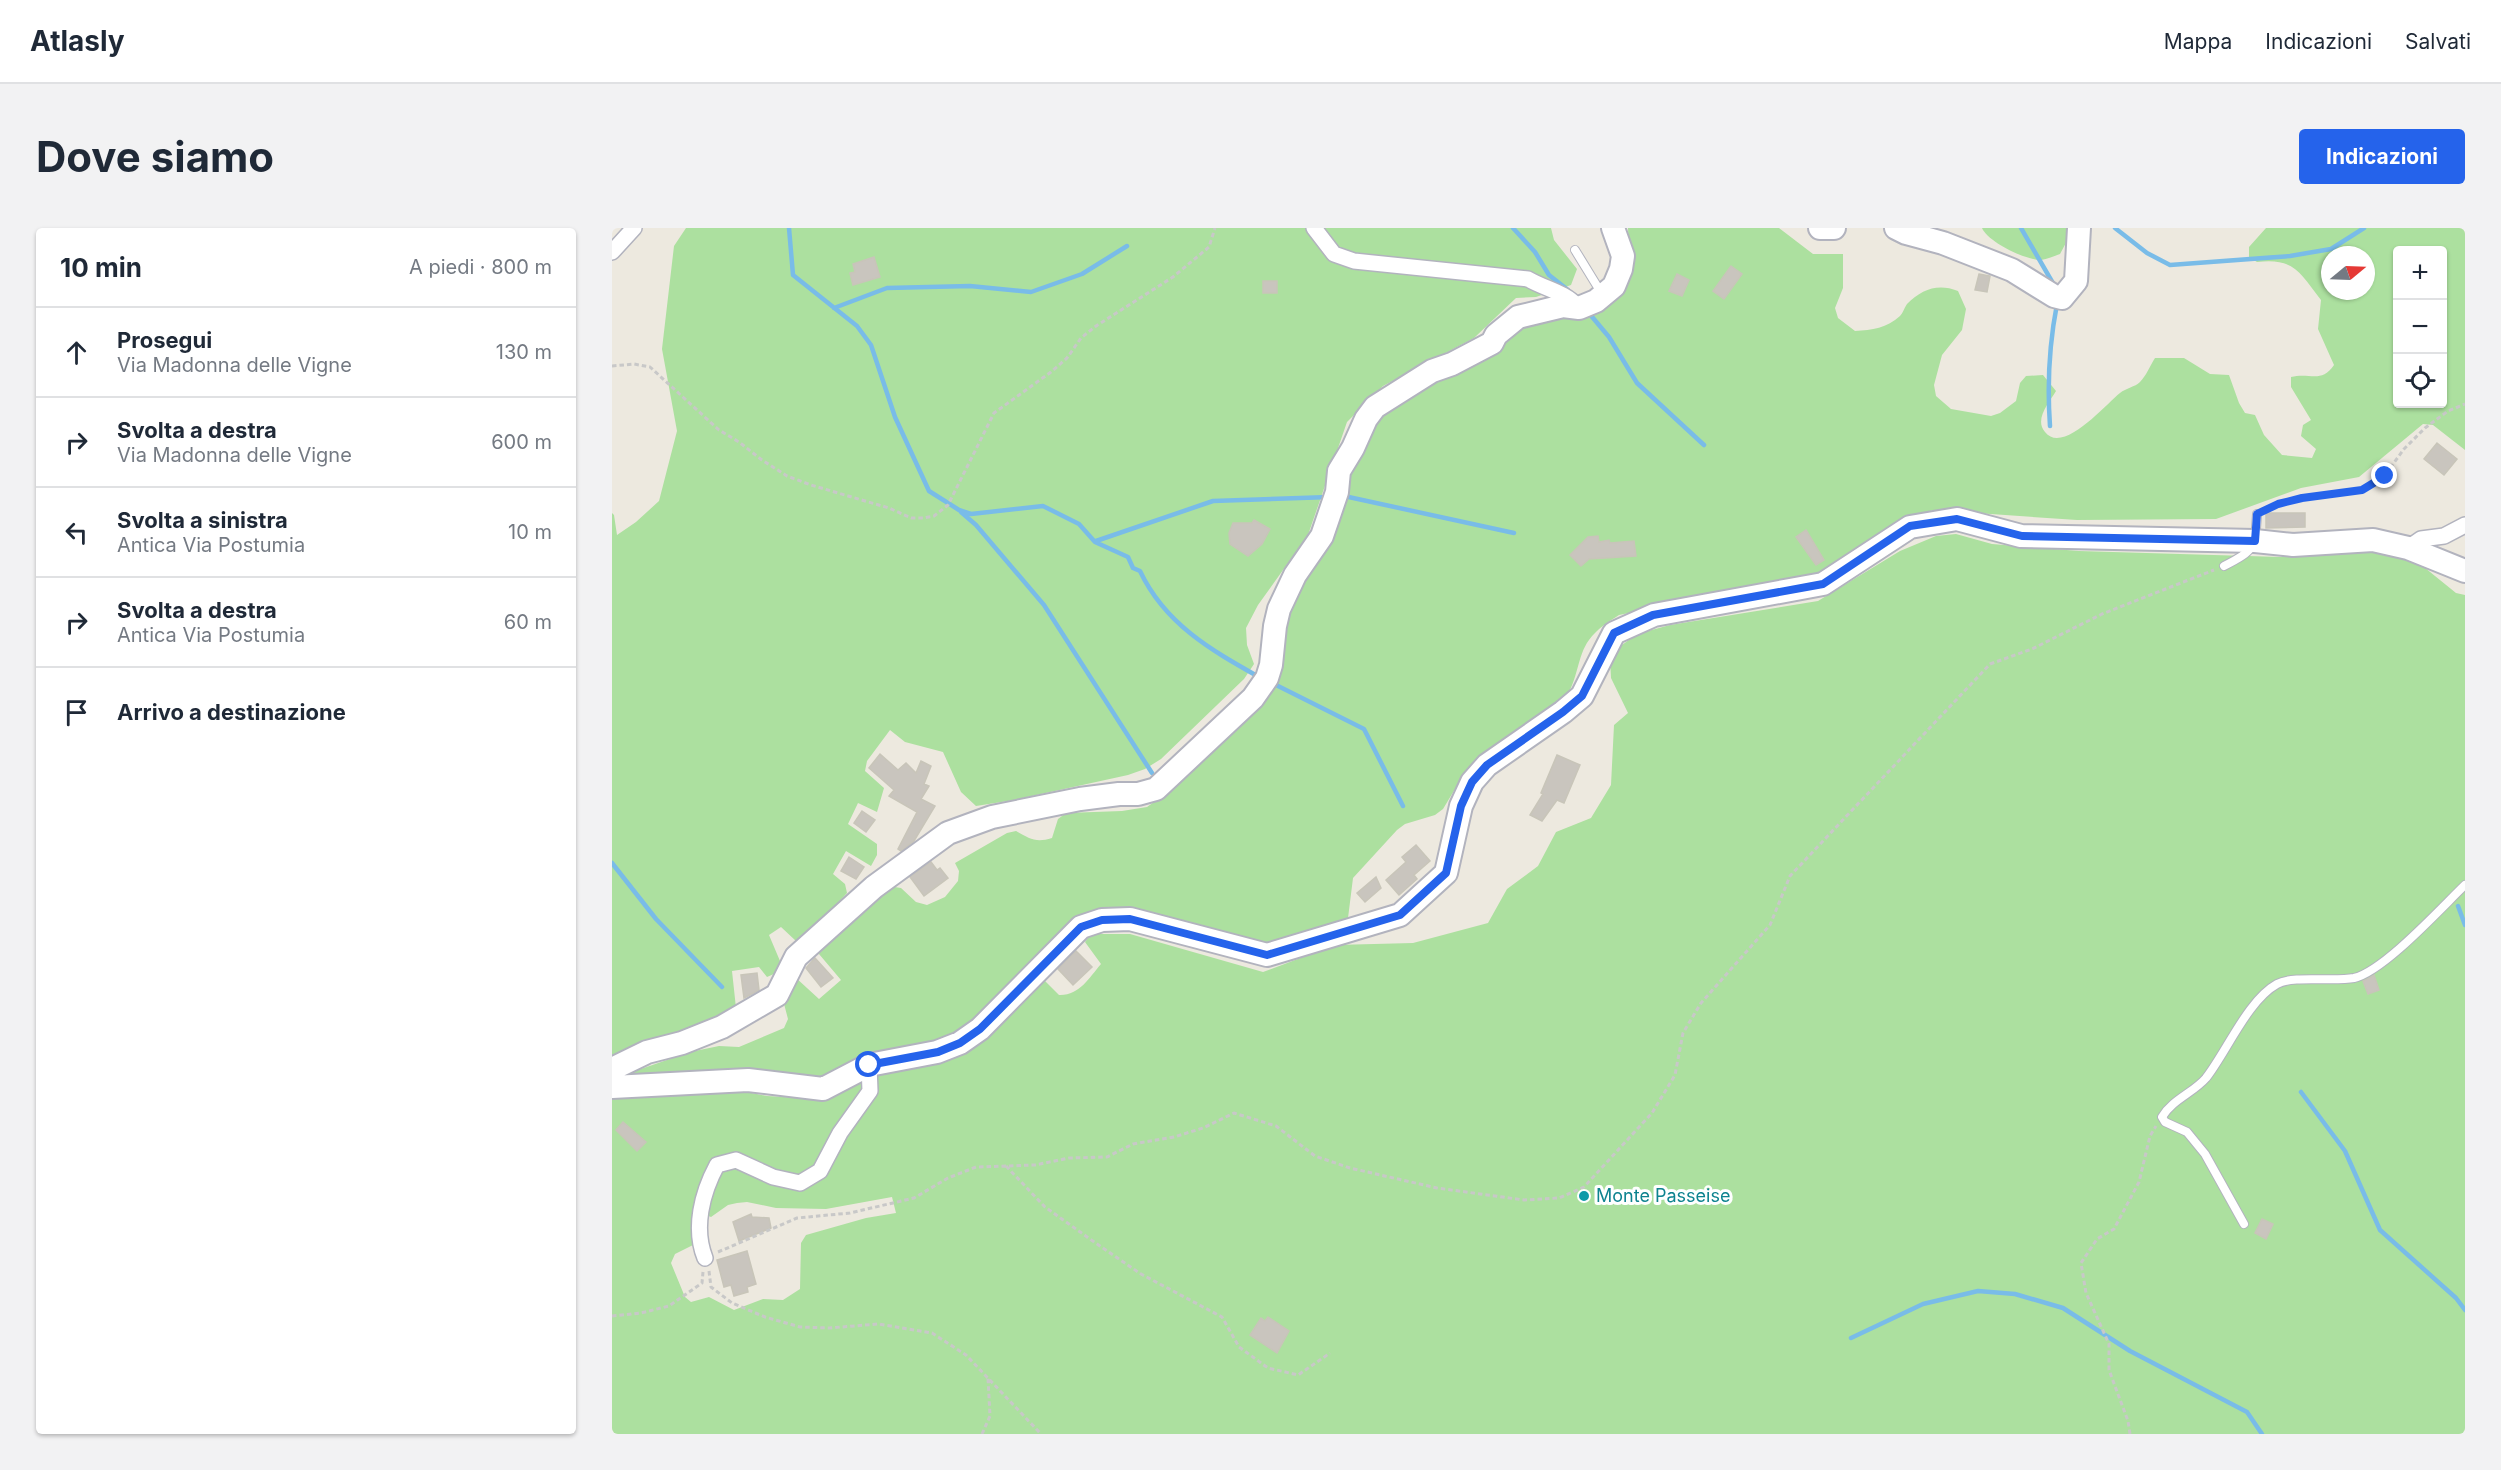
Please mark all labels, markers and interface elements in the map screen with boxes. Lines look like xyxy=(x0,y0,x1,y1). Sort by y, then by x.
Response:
text: Atlasly xyxy=(30,24,125,58)
text: Mappa xyxy=(2164,29,2232,54)
text: Indicazioni xyxy=(2265,29,2372,54)
text: Salvati xyxy=(2405,29,2471,54)
button: Indicazioni xyxy=(2299,129,2465,184)
text: Dove siamo xyxy=(36,131,274,182)
north arrow xyxy=(2321,246,2375,300)
map controls xyxy=(2393,246,2447,408)
button: + xyxy=(2393,246,2447,300)
text: 10 min xyxy=(60,252,142,283)
text: A piedi · 800 m xyxy=(409,255,552,279)
button: − xyxy=(2393,300,2447,354)
text: Prosegui xyxy=(117,327,212,353)
icon: ahead xyxy=(60,336,93,369)
text: 130 m xyxy=(496,340,552,364)
text: Via Madonna delle Vigne xyxy=(117,353,352,377)
button: locate xyxy=(2393,354,2447,408)
text: Svolta a destra xyxy=(117,417,277,443)
icon: right xyxy=(60,426,93,459)
text: 600 m xyxy=(491,430,552,454)
text: Via Madonna delle Vigne xyxy=(117,443,352,467)
route end xyxy=(2371,462,2397,488)
text: Svolta a sinistra xyxy=(117,507,288,533)
icon: left xyxy=(60,516,93,549)
text: 10 m xyxy=(508,520,552,544)
text: Antica Via Postumia xyxy=(117,533,305,557)
text: Svolta a destra xyxy=(117,597,277,623)
icon: right xyxy=(60,606,93,639)
text: 60 m xyxy=(504,610,552,634)
text: Antica Via Postumia xyxy=(117,623,305,647)
icon: arrive xyxy=(60,696,93,729)
text: Arrivo a destinazione xyxy=(117,699,346,725)
route start xyxy=(855,1051,881,1077)
place label: Monte Passeise xyxy=(1596,1185,1730,1206)
marker: Monte Passeise xyxy=(1577,1189,1591,1203)

